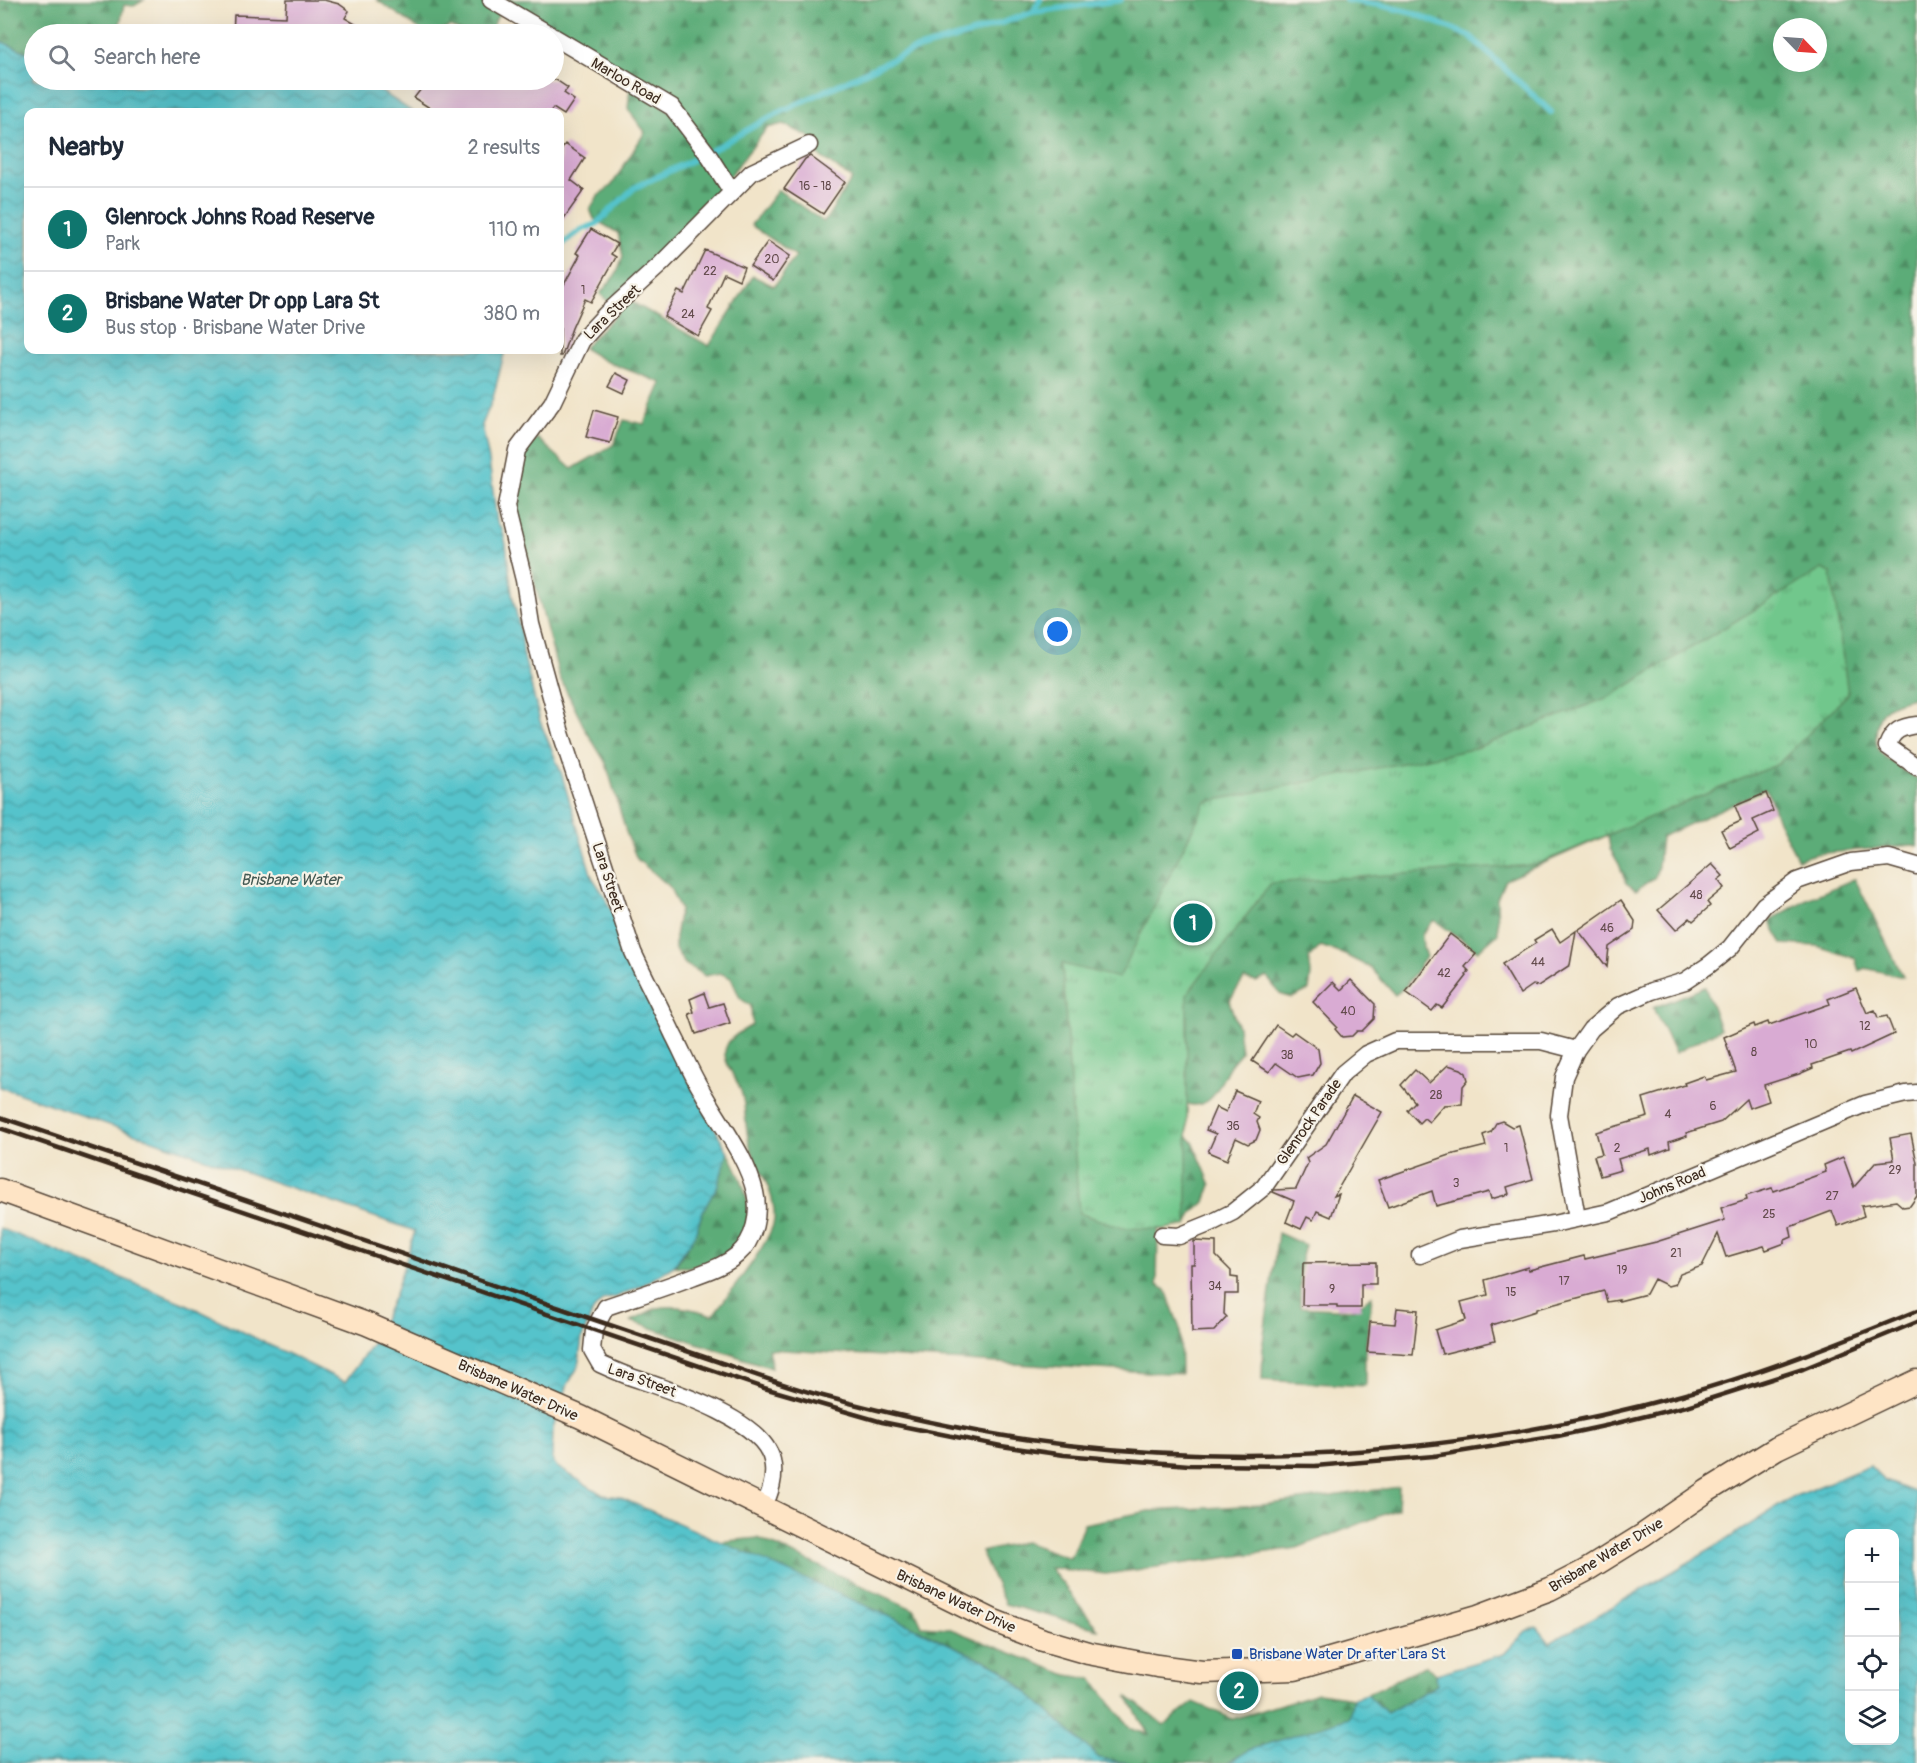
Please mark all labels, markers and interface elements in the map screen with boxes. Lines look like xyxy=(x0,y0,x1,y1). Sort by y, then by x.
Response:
north arrow xyxy=(1773,18,1827,72)
search box xyxy=(24,24,564,90)
icon: search xyxy=(45,41,78,74)
text: Search here xyxy=(93,43,200,71)
street label: Marloo Road xyxy=(588,54,664,109)
text: Nearby xyxy=(48,131,124,163)
text: 2 results xyxy=(468,135,540,160)
house number: 16 - 18 xyxy=(799,179,831,194)
text: Glenrock Johns Road Reserve xyxy=(105,203,374,231)
text: 1 xyxy=(64,217,71,242)
text: 110 m xyxy=(489,217,540,242)
text: Park xyxy=(105,231,140,256)
house number: 20 xyxy=(765,252,779,267)
house number: 22 xyxy=(703,264,717,279)
street label: Lara Street xyxy=(580,280,645,344)
house number: 1 xyxy=(581,283,585,298)
text: Brisbane Water Dr opp Lara St xyxy=(105,287,379,315)
text: 2 xyxy=(62,301,73,326)
text: 380 m xyxy=(483,301,540,326)
house number: 24 xyxy=(681,307,695,322)
text: Bus stop · Brisbane Water Drive xyxy=(105,315,365,340)
your location xyxy=(1043,617,1072,646)
street label: Lara Street xyxy=(587,840,628,915)
water label: Brisbane Water xyxy=(241,870,344,890)
house number: 48 xyxy=(1689,888,1703,903)
pin: 1 xyxy=(1174,900,1212,946)
house number: 46 xyxy=(1600,921,1614,936)
house number: 44 xyxy=(1531,955,1545,970)
house number: 42 xyxy=(1437,966,1451,981)
house number: 40 xyxy=(1340,1004,1356,1019)
house number: 12 xyxy=(1859,1019,1871,1034)
house number: 10 xyxy=(1805,1037,1817,1052)
house number: 8 xyxy=(1751,1045,1757,1060)
house number: 38 xyxy=(1281,1048,1293,1063)
street label: Glenrock Parade xyxy=(1273,1075,1347,1169)
house number: 28 xyxy=(1430,1088,1442,1103)
house number: 6 xyxy=(1710,1099,1717,1114)
house number: 4 xyxy=(1665,1107,1672,1122)
house number: 36 xyxy=(1226,1119,1240,1134)
house number: 1 xyxy=(1504,1141,1508,1156)
house number: 2 xyxy=(1614,1141,1621,1156)
street label: Johns Road xyxy=(1636,1163,1709,1208)
house number: 29 xyxy=(1889,1163,1901,1178)
house number: 3 xyxy=(1453,1176,1460,1191)
house number: 27 xyxy=(1825,1189,1839,1204)
house number: 25 xyxy=(1762,1207,1776,1222)
house number: 21 xyxy=(1670,1246,1682,1261)
house number: 19 xyxy=(1617,1263,1627,1278)
house number: 17 xyxy=(1558,1274,1570,1289)
house number: 34 xyxy=(1208,1279,1222,1294)
house number: 9 xyxy=(1329,1282,1335,1297)
house number: 15 xyxy=(1505,1285,1517,1300)
street label: Brisbane Water Drive xyxy=(455,1355,581,1426)
street label: Lara Street xyxy=(605,1359,680,1402)
street label: Brisbane Water Drive xyxy=(1546,1514,1667,1597)
map controls xyxy=(1845,1529,1899,1745)
button: + xyxy=(1845,1529,1899,1583)
street label: Brisbane Water Drive xyxy=(893,1565,1019,1638)
button: − xyxy=(1845,1583,1899,1637)
button: locate xyxy=(1845,1637,1899,1691)
place label: Brisbane Water Dr after Lara St xyxy=(1249,1645,1447,1664)
marker: Brisbane Water Dr after Lara St xyxy=(1230,1647,1244,1661)
pin: 2 xyxy=(1220,1668,1258,1714)
button: layers xyxy=(1845,1691,1899,1745)

